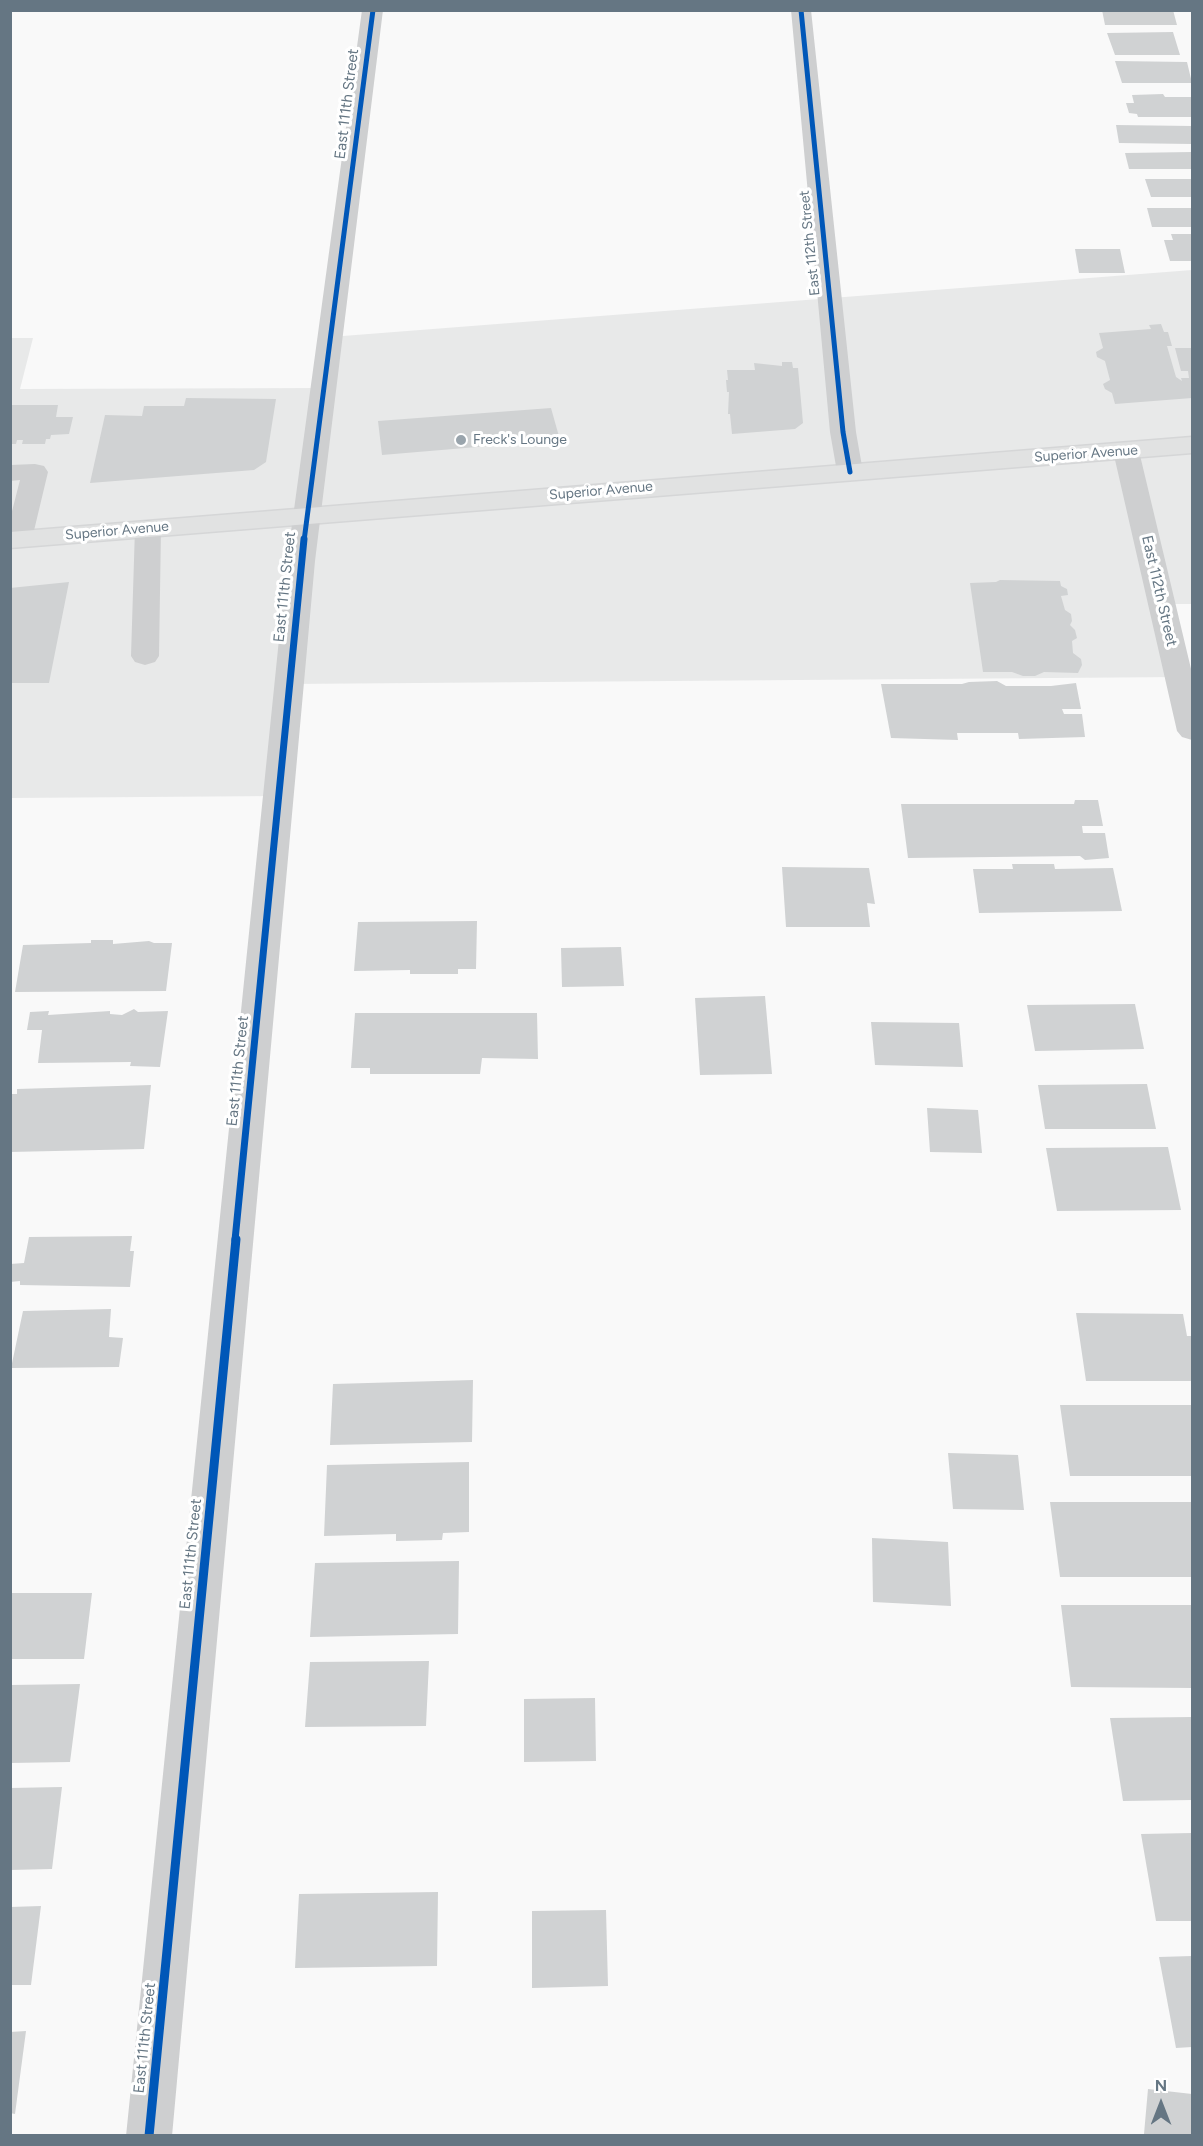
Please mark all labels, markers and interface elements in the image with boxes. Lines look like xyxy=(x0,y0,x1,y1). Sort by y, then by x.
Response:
street label: East 111th Street xyxy=(331,48,363,160)
street label: East 112th Street xyxy=(796,189,824,297)
place label: Freck's Lounge xyxy=(473,432,567,448)
marker: Freck's Lounge xyxy=(454,433,468,447)
street label: Superior Avenue xyxy=(1034,442,1138,466)
street label: Superior Avenue xyxy=(548,478,654,504)
street label: Superior Avenue xyxy=(64,518,170,544)
street label: East 111th Street xyxy=(270,531,300,643)
street label: East 112th Street xyxy=(1137,534,1181,648)
street label: East 111th Street xyxy=(223,1015,253,1127)
street label: East 111th Street xyxy=(176,1498,206,1610)
street label: East 111th Street xyxy=(130,1982,160,2094)
north arrow xyxy=(1131,2074,1191,2134)
text: N xyxy=(1155,2076,1167,2095)

